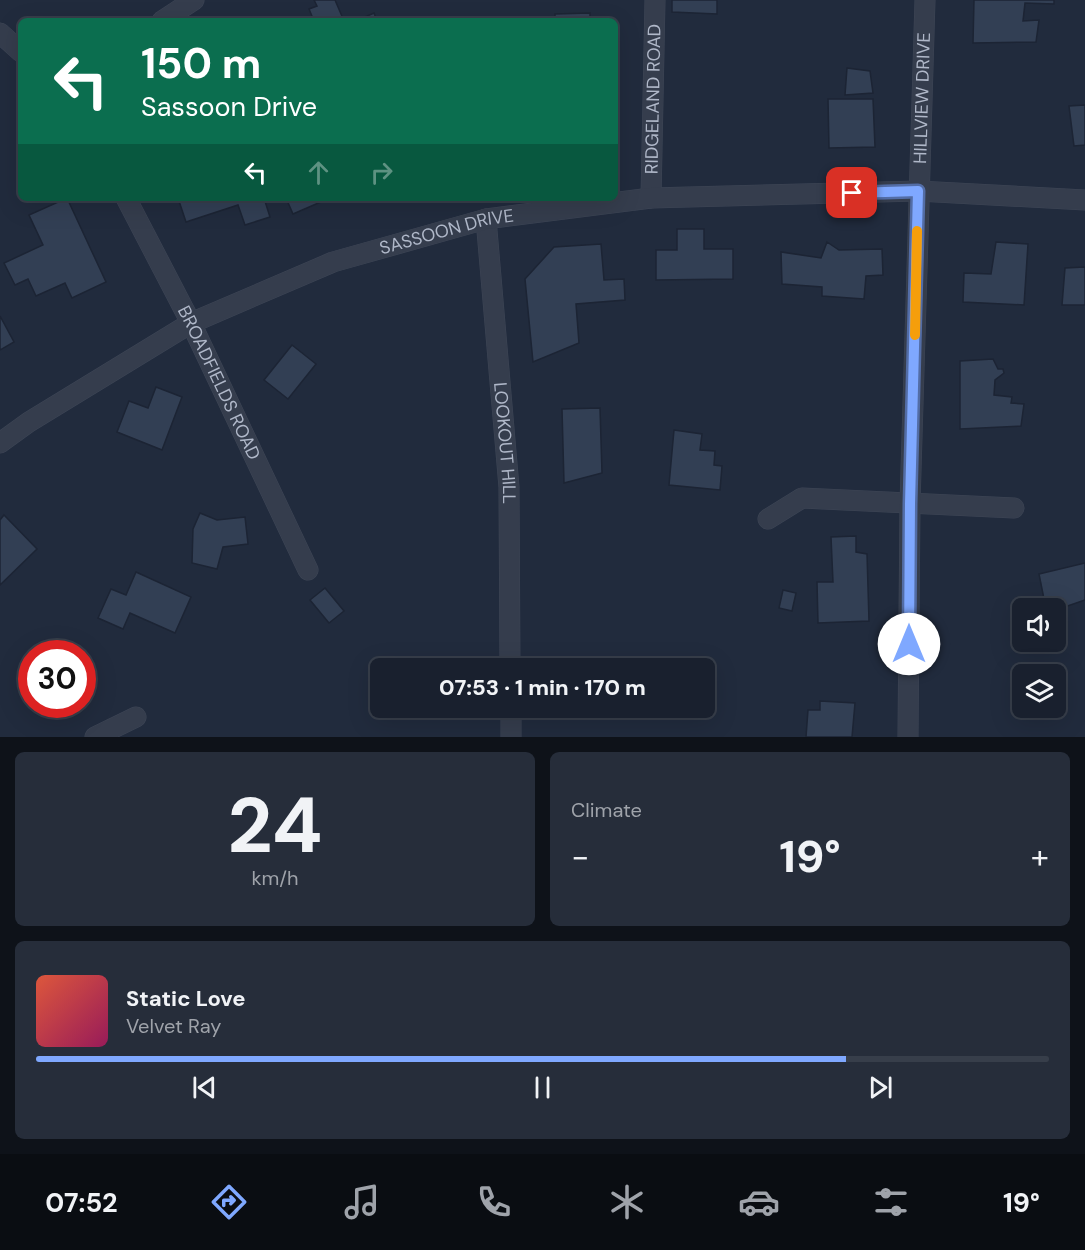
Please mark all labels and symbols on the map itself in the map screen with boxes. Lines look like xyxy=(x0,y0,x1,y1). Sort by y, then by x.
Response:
street label: RIDGELAND ROAD xyxy=(639,24,667,174)
street label: HILLVIEW DRIVE xyxy=(908,32,936,164)
pin xyxy=(826,167,877,218)
street label: SASSOON DRIVE xyxy=(377,204,515,260)
street label: BROADFIELDS ROAD xyxy=(172,301,266,464)
street label: LOOKOUT HILL xyxy=(488,381,521,504)
position arrow xyxy=(877,612,941,676)
speed limit sign: 30 xyxy=(18,640,96,718)

